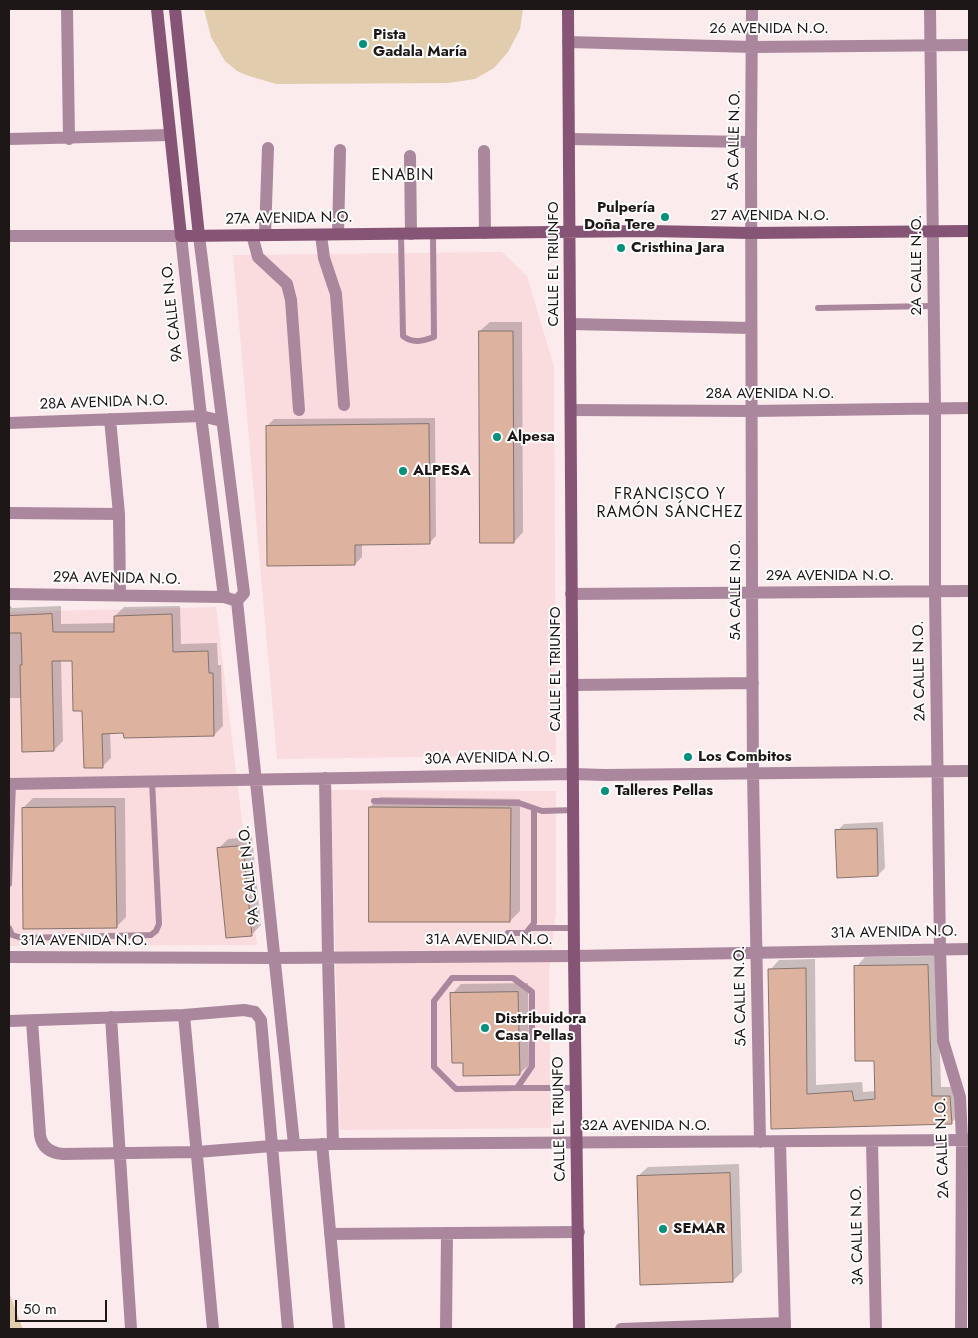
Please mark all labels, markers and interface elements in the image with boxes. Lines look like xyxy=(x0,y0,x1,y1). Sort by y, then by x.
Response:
street label: 26 AVENIDA N.O. xyxy=(709,20,829,38)
place label: Pista Gadala María xyxy=(373,26,467,61)
marker: Pista Gadala María xyxy=(357,38,369,50)
street label: 5A CALLE N.O. xyxy=(725,89,745,191)
district label: ENABIN xyxy=(371,166,435,186)
place label: Pulpería Doña Tere xyxy=(584,199,655,234)
street label: CALLE EL TRIUNFO xyxy=(545,201,563,327)
street label: 27 AVENIDA N.O. xyxy=(711,207,829,225)
street label: 27A AVENIDA N.O. xyxy=(225,209,353,229)
marker: Pulpería Doña Tere xyxy=(659,211,671,223)
street label: 2A CALLE N.O. xyxy=(908,214,926,316)
place label: Cristhina Jara xyxy=(631,239,725,257)
marker: Cristhina Jara xyxy=(615,242,627,254)
street label: 9A CALLE N.O. xyxy=(159,261,187,363)
street label: 28A AVENIDA N.O. xyxy=(706,385,834,403)
street label: 28A AVENIDA N.O. xyxy=(39,392,169,414)
place label: Alpesa xyxy=(507,428,555,446)
marker: Alpesa xyxy=(491,431,503,443)
place label: ALPESA xyxy=(413,462,471,480)
marker: ALPESA xyxy=(397,465,409,477)
district label: FRANCISCO Y RAMÓN SÁNCHEZ xyxy=(595,485,745,523)
street label: 5A CALLE N.O. xyxy=(727,539,745,641)
street label: 29A AVENIDA N.O. xyxy=(766,567,894,585)
street label: 29A AVENIDA N.O. xyxy=(53,569,181,589)
street label: CALLE EL TRIUNFO xyxy=(547,606,565,732)
street label: 2A CALLE N.O. xyxy=(910,620,930,722)
place label: Los Combitos xyxy=(698,748,792,766)
street label: 30A AVENIDA N.O. xyxy=(424,749,554,769)
marker: Los Combitos xyxy=(682,751,694,763)
place label: Talleres Pellas xyxy=(615,782,713,800)
marker: Talleres Pellas xyxy=(599,785,611,797)
street label: 9A CALLE N.O. xyxy=(236,824,264,926)
street label: 31A AVENIDA N.O. xyxy=(830,923,958,943)
street label: 31A AVENIDA N.O. xyxy=(425,931,553,949)
street label: 31A AVENIDA N.O. xyxy=(20,932,148,950)
street label: 5A CALLE N.O. xyxy=(731,945,751,1047)
place label: Distribuidora Casa Pellas xyxy=(495,1010,586,1045)
marker: Distribuidora Casa Pellas xyxy=(479,1022,491,1034)
street label: CALLE EL TRIUNFO xyxy=(550,1056,570,1182)
street label: 2A CALLE N.O. xyxy=(932,1097,954,1199)
street label: 32A AVENIDA N.O. xyxy=(581,1117,711,1135)
street label: 3A CALLE N.O. xyxy=(848,1185,868,1285)
place label: SEMAR xyxy=(673,1220,726,1238)
marker: SEMAR xyxy=(657,1223,669,1235)
scale bar xyxy=(18,1290,110,1322)
text: 50 m xyxy=(23,1298,57,1320)

